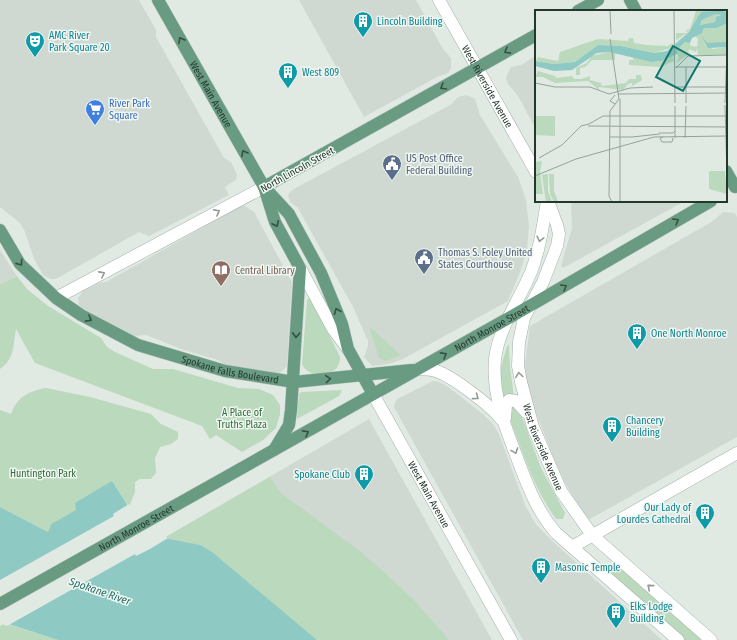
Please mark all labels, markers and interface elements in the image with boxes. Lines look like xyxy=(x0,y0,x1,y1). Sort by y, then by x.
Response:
building icon: Lincoln Building xyxy=(352,10,374,38)
inset map xyxy=(535,10,727,202)
place label: Lincoln Building xyxy=(377,16,443,28)
theatre icon: AMC River Park Square 20 xyxy=(24,30,46,58)
place label: AMC River Park Square 20 xyxy=(49,30,110,54)
one-way arrow xyxy=(178,37,185,44)
street label: West Riverside Avenue xyxy=(459,43,515,130)
one-way arrow xyxy=(503,46,511,54)
street label: West Main Avenue xyxy=(187,59,234,130)
building icon: West 809 xyxy=(277,61,299,89)
place label: West 809 xyxy=(302,67,339,79)
one-way arrow xyxy=(440,82,447,89)
supermarket icon: River Park Square xyxy=(84,98,106,126)
place label: River Park Square xyxy=(109,98,150,122)
street label: North Lincoln Street xyxy=(259,144,337,195)
one-way arrow xyxy=(242,150,249,157)
public building icon: US Post Office Federal Building xyxy=(381,153,403,181)
place label: US Post Office Federal Building xyxy=(406,153,472,177)
one-way arrow xyxy=(213,209,220,217)
one-way arrow xyxy=(672,219,679,226)
one-way arrow xyxy=(271,220,279,227)
one-way arrow xyxy=(536,236,544,243)
public building icon: Thomas S. Foley United States Courthouse xyxy=(413,247,435,275)
place label: Thomas S. Foley United States Courthouse xyxy=(438,247,532,271)
one-way arrow xyxy=(15,259,23,266)
library icon: Central Library xyxy=(210,259,232,287)
place label: Central Library xyxy=(235,265,295,277)
one-way arrow xyxy=(98,271,106,278)
one-way arrow xyxy=(560,284,567,291)
street label: North Monroe Street xyxy=(453,302,532,354)
one-way arrow xyxy=(333,308,341,315)
one-way arrow xyxy=(84,314,92,322)
building icon: One North Monroe xyxy=(626,322,648,350)
place label: One North Monroe xyxy=(651,328,727,340)
one-way arrow xyxy=(292,332,300,338)
one-way arrow xyxy=(440,352,447,359)
street label: Spokane Falls Boulevard xyxy=(180,353,279,386)
one-way arrow xyxy=(515,371,524,378)
one-way arrow xyxy=(325,374,331,383)
one-way arrow xyxy=(472,393,479,400)
street label: West Riverside Avenue xyxy=(520,402,565,493)
park label: A Place of Truths Plaza xyxy=(217,407,267,431)
building icon: Chancery Building xyxy=(601,415,623,443)
place label: Chancery Building xyxy=(626,415,664,439)
one-way arrow xyxy=(302,430,309,438)
one-way arrow xyxy=(510,448,518,455)
street label: West Main Avenue xyxy=(405,459,452,530)
building icon: Spokane Club xyxy=(353,463,375,491)
park label: Huntington Park xyxy=(10,468,76,480)
place label: Spokane Club xyxy=(294,469,350,481)
street label: North Monroe Street xyxy=(97,502,177,554)
place label: Our Lady of Lourdes Cathedral xyxy=(617,502,692,526)
building icon: Our Lady of Lourdes Cathedral xyxy=(694,502,716,530)
building icon: Masonic Temple xyxy=(530,556,552,584)
place label: Masonic Temple xyxy=(555,562,621,574)
water label: Spokane River xyxy=(66,575,133,608)
one-way arrow xyxy=(647,584,655,591)
building icon: Elks Lodge Building xyxy=(605,601,627,629)
place label: Elks Lodge Building xyxy=(630,601,673,625)

